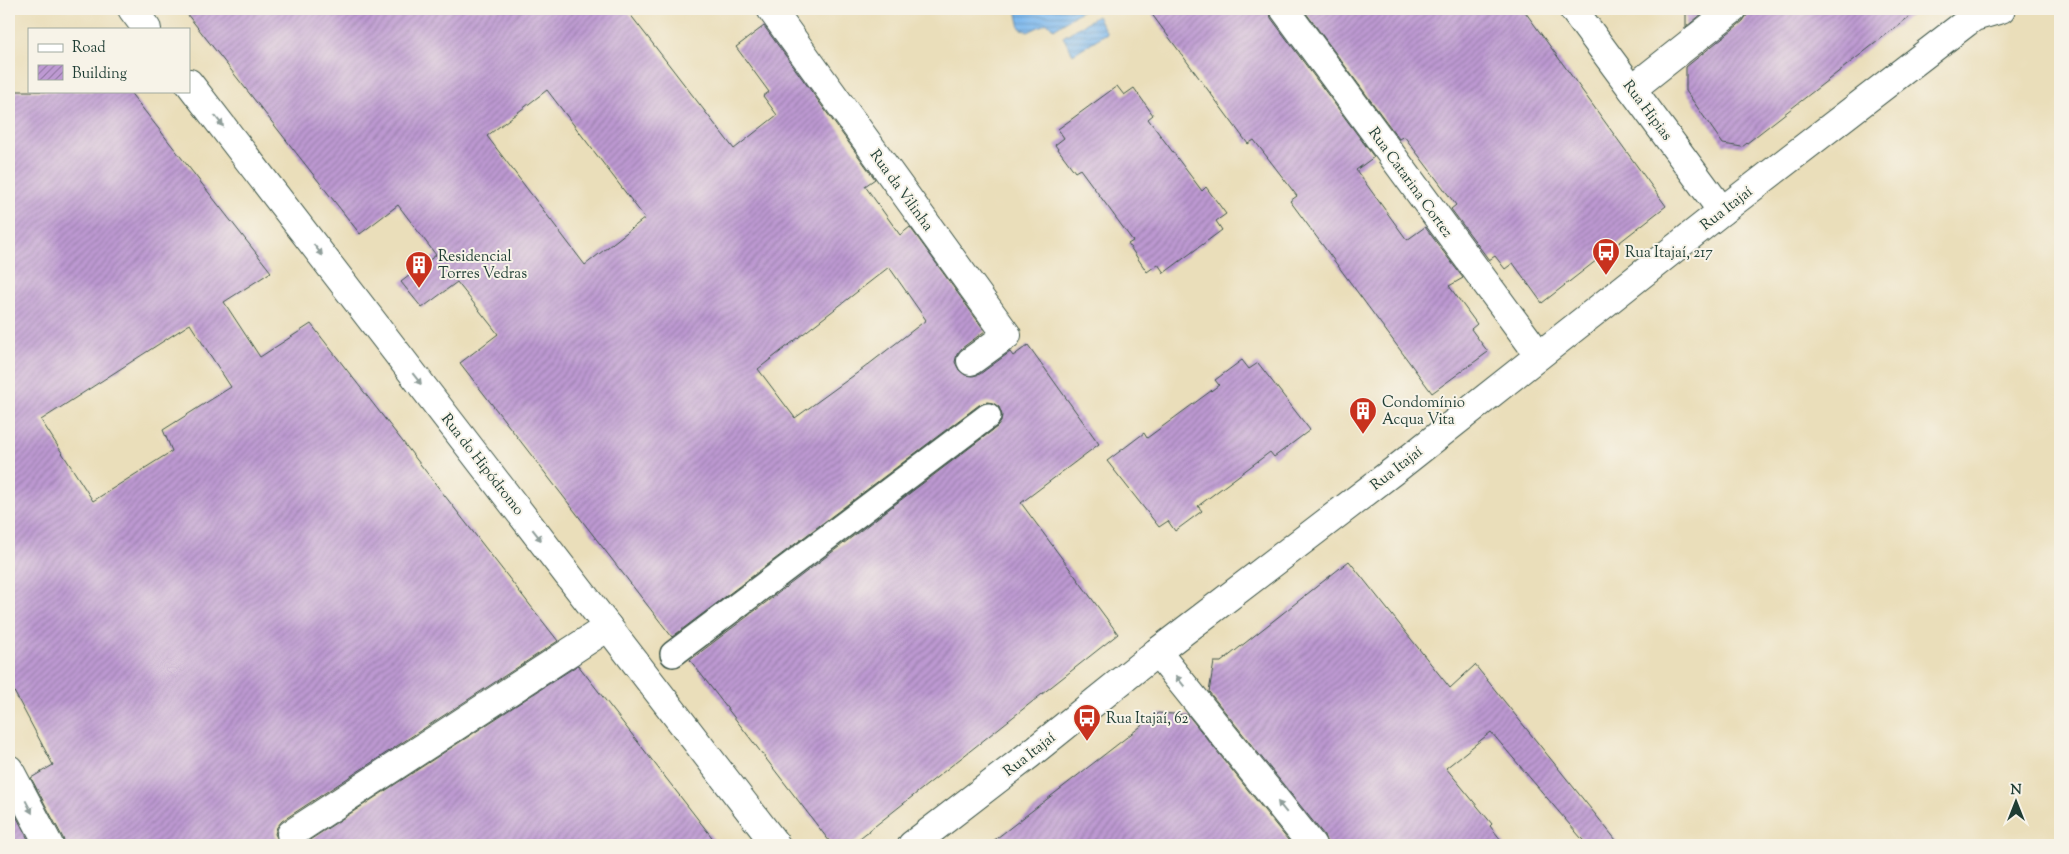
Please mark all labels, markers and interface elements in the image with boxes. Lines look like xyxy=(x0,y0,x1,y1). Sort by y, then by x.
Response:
legend xyxy=(28,28,190,92)
text: Road xyxy=(72,38,106,59)
text: Building xyxy=(72,64,127,85)
street label: Rua Hipias xyxy=(1617,76,1676,145)
one-way arrow xyxy=(213,114,224,127)
street label: Rua Catarina Cortez xyxy=(1363,123,1457,243)
street label: Rua da Vilinha xyxy=(864,146,938,236)
street label: Rua Itajaí xyxy=(1696,182,1758,236)
bus stop icon: Rua Itajaí, 217 xyxy=(1591,237,1621,276)
one-way arrow xyxy=(312,243,323,256)
place label: Rua Itajaí, 217 xyxy=(1625,243,1713,264)
place label: Residencial Torres Vedras xyxy=(438,247,527,285)
building icon: Residencial Torres Vedras xyxy=(404,250,434,289)
one-way arrow xyxy=(412,372,422,386)
place label: Condomínio Acqua Vita xyxy=(1382,393,1465,431)
building icon: Condomínio Acqua Vita xyxy=(1348,396,1378,435)
street label: Rua do Hipódromo xyxy=(435,410,528,520)
street label: Rua Itajaí xyxy=(1366,442,1428,496)
one-way arrow xyxy=(532,528,543,541)
one-way arrow xyxy=(1174,675,1185,688)
bus stop icon: Rua Itajaí, 62 xyxy=(1072,703,1102,742)
place label: Rua Itajaí, 62 xyxy=(1106,709,1189,730)
street label: Rua Itajaí xyxy=(999,728,1061,782)
north arrow xyxy=(1992,776,2042,826)
text: N xyxy=(2010,781,2022,801)
one-way arrow xyxy=(25,800,33,815)
one-way arrow xyxy=(1276,801,1287,814)

